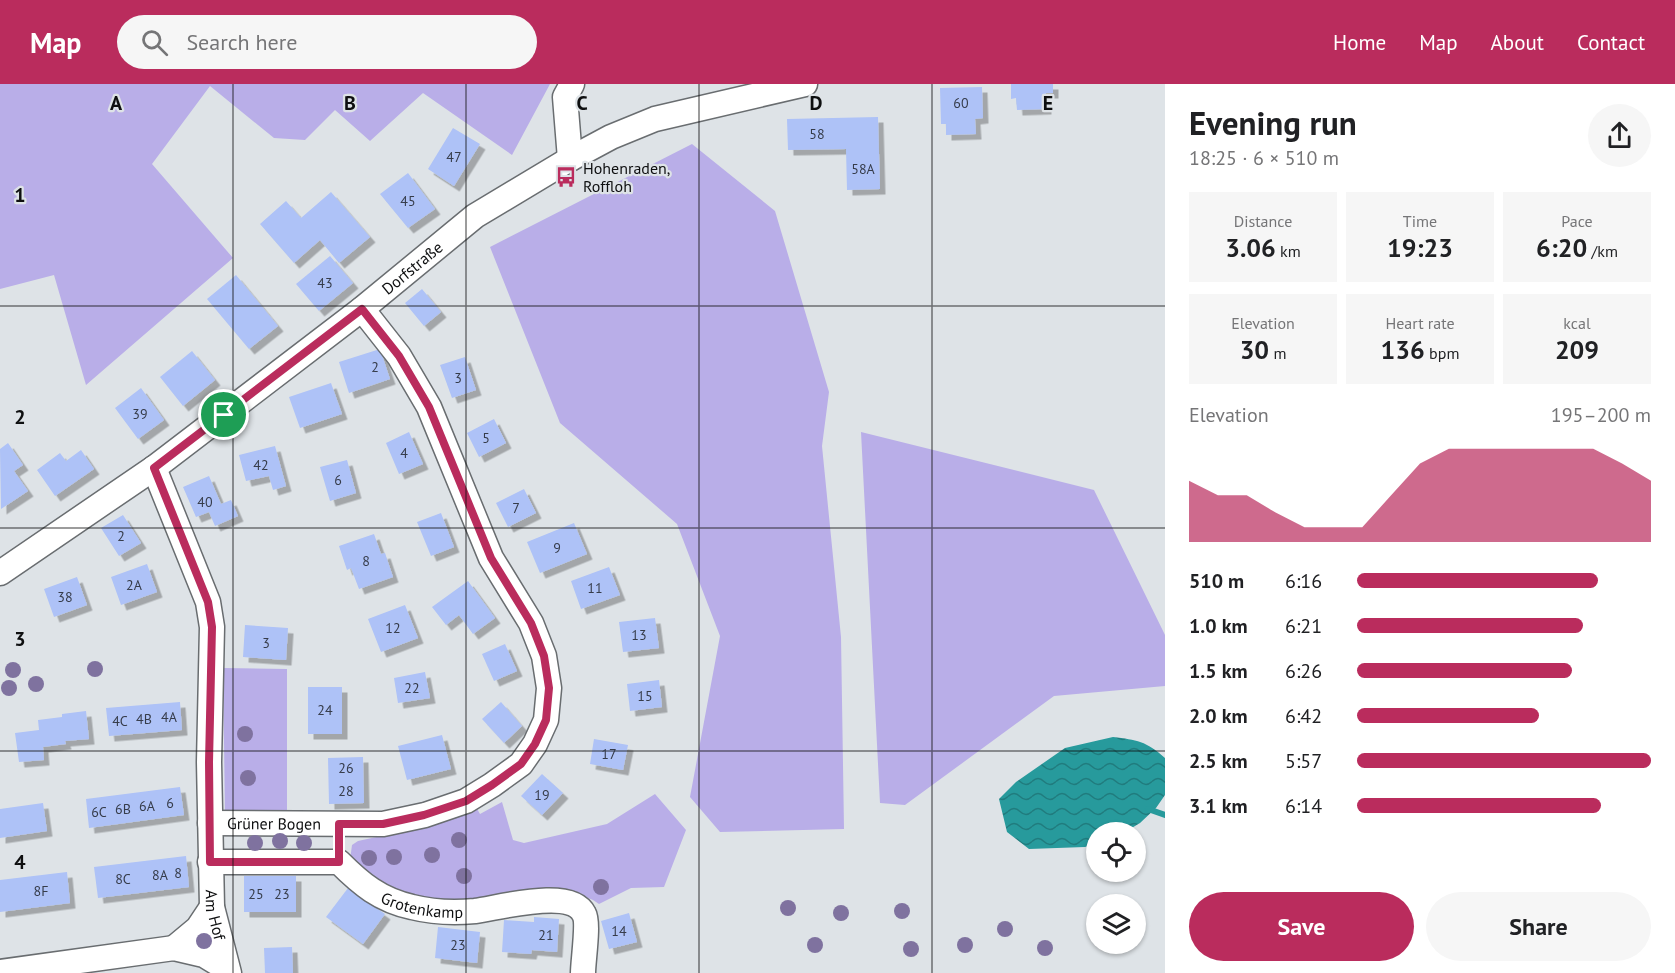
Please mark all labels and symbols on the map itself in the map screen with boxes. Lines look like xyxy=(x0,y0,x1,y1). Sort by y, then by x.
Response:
text: A xyxy=(110,90,123,116)
text: B xyxy=(344,90,356,116)
text: C xyxy=(576,90,588,116)
text: D xyxy=(810,90,823,116)
text: E xyxy=(1043,90,1053,116)
house number: 60 xyxy=(953,94,969,112)
house number: 58 xyxy=(809,125,825,143)
house number: 47 xyxy=(446,148,462,166)
place label: Hohenraden, Roffloh xyxy=(583,158,670,196)
house number: 58A xyxy=(851,160,876,178)
bus stop icon: Hohenraden, Roffloh xyxy=(554,165,578,189)
text: 1 xyxy=(14,182,26,208)
house number: 45 xyxy=(400,192,416,210)
street label: Dorfstraße xyxy=(378,237,446,299)
house number: 43 xyxy=(317,274,333,292)
house number: 2 xyxy=(371,358,379,376)
house number: 3 xyxy=(454,369,462,387)
pin xyxy=(198,389,249,440)
text: 2 xyxy=(14,404,26,430)
house number: 39 xyxy=(132,405,148,423)
house number: 5 xyxy=(482,429,490,447)
house number: 4 xyxy=(400,444,408,462)
house number: 42 xyxy=(253,456,269,474)
house number: 6 xyxy=(334,471,342,489)
house number: 40 xyxy=(197,493,213,511)
house number: 7 xyxy=(512,499,520,517)
house number: 2 xyxy=(117,527,125,545)
house number: 9 xyxy=(553,539,561,557)
house number: 8 xyxy=(362,552,370,570)
house number: 2A xyxy=(126,576,143,594)
house number: 11 xyxy=(587,579,603,597)
house number: 38 xyxy=(57,588,73,606)
house number: 12 xyxy=(385,619,401,637)
text: 3 xyxy=(14,626,26,652)
house number: 13 xyxy=(631,626,647,644)
house number: 3 xyxy=(262,634,270,652)
house number: 22 xyxy=(404,679,420,697)
house number: 15 xyxy=(637,687,653,705)
house number: 24 xyxy=(317,701,333,719)
house number: 4A xyxy=(161,708,178,726)
house number: 4B xyxy=(136,710,152,728)
house number: 4C xyxy=(112,712,128,730)
house number: 17 xyxy=(601,745,617,763)
house number: 26 xyxy=(338,759,354,777)
house number: 28 xyxy=(338,782,354,800)
house number: 19 xyxy=(534,786,550,804)
house number: 6 xyxy=(166,794,174,812)
house number: 6A xyxy=(139,797,156,815)
house number: 6B xyxy=(115,800,131,818)
house number: 6C xyxy=(91,803,107,821)
street label: Grüner Bogen xyxy=(227,813,321,834)
text: 4 xyxy=(14,849,26,875)
house number: 8 xyxy=(174,864,182,882)
house number: 8A xyxy=(152,866,169,884)
house number: 8C xyxy=(115,870,131,888)
house number: 8F xyxy=(34,882,48,900)
house number: 25 xyxy=(248,885,264,903)
house number: 23 xyxy=(274,885,290,903)
street label: Grotenkamp xyxy=(378,887,463,922)
street label: Am Hof xyxy=(202,889,230,943)
house number: 14 xyxy=(611,922,627,940)
house number: 21 xyxy=(538,926,554,944)
house number: 23 xyxy=(450,936,466,954)

